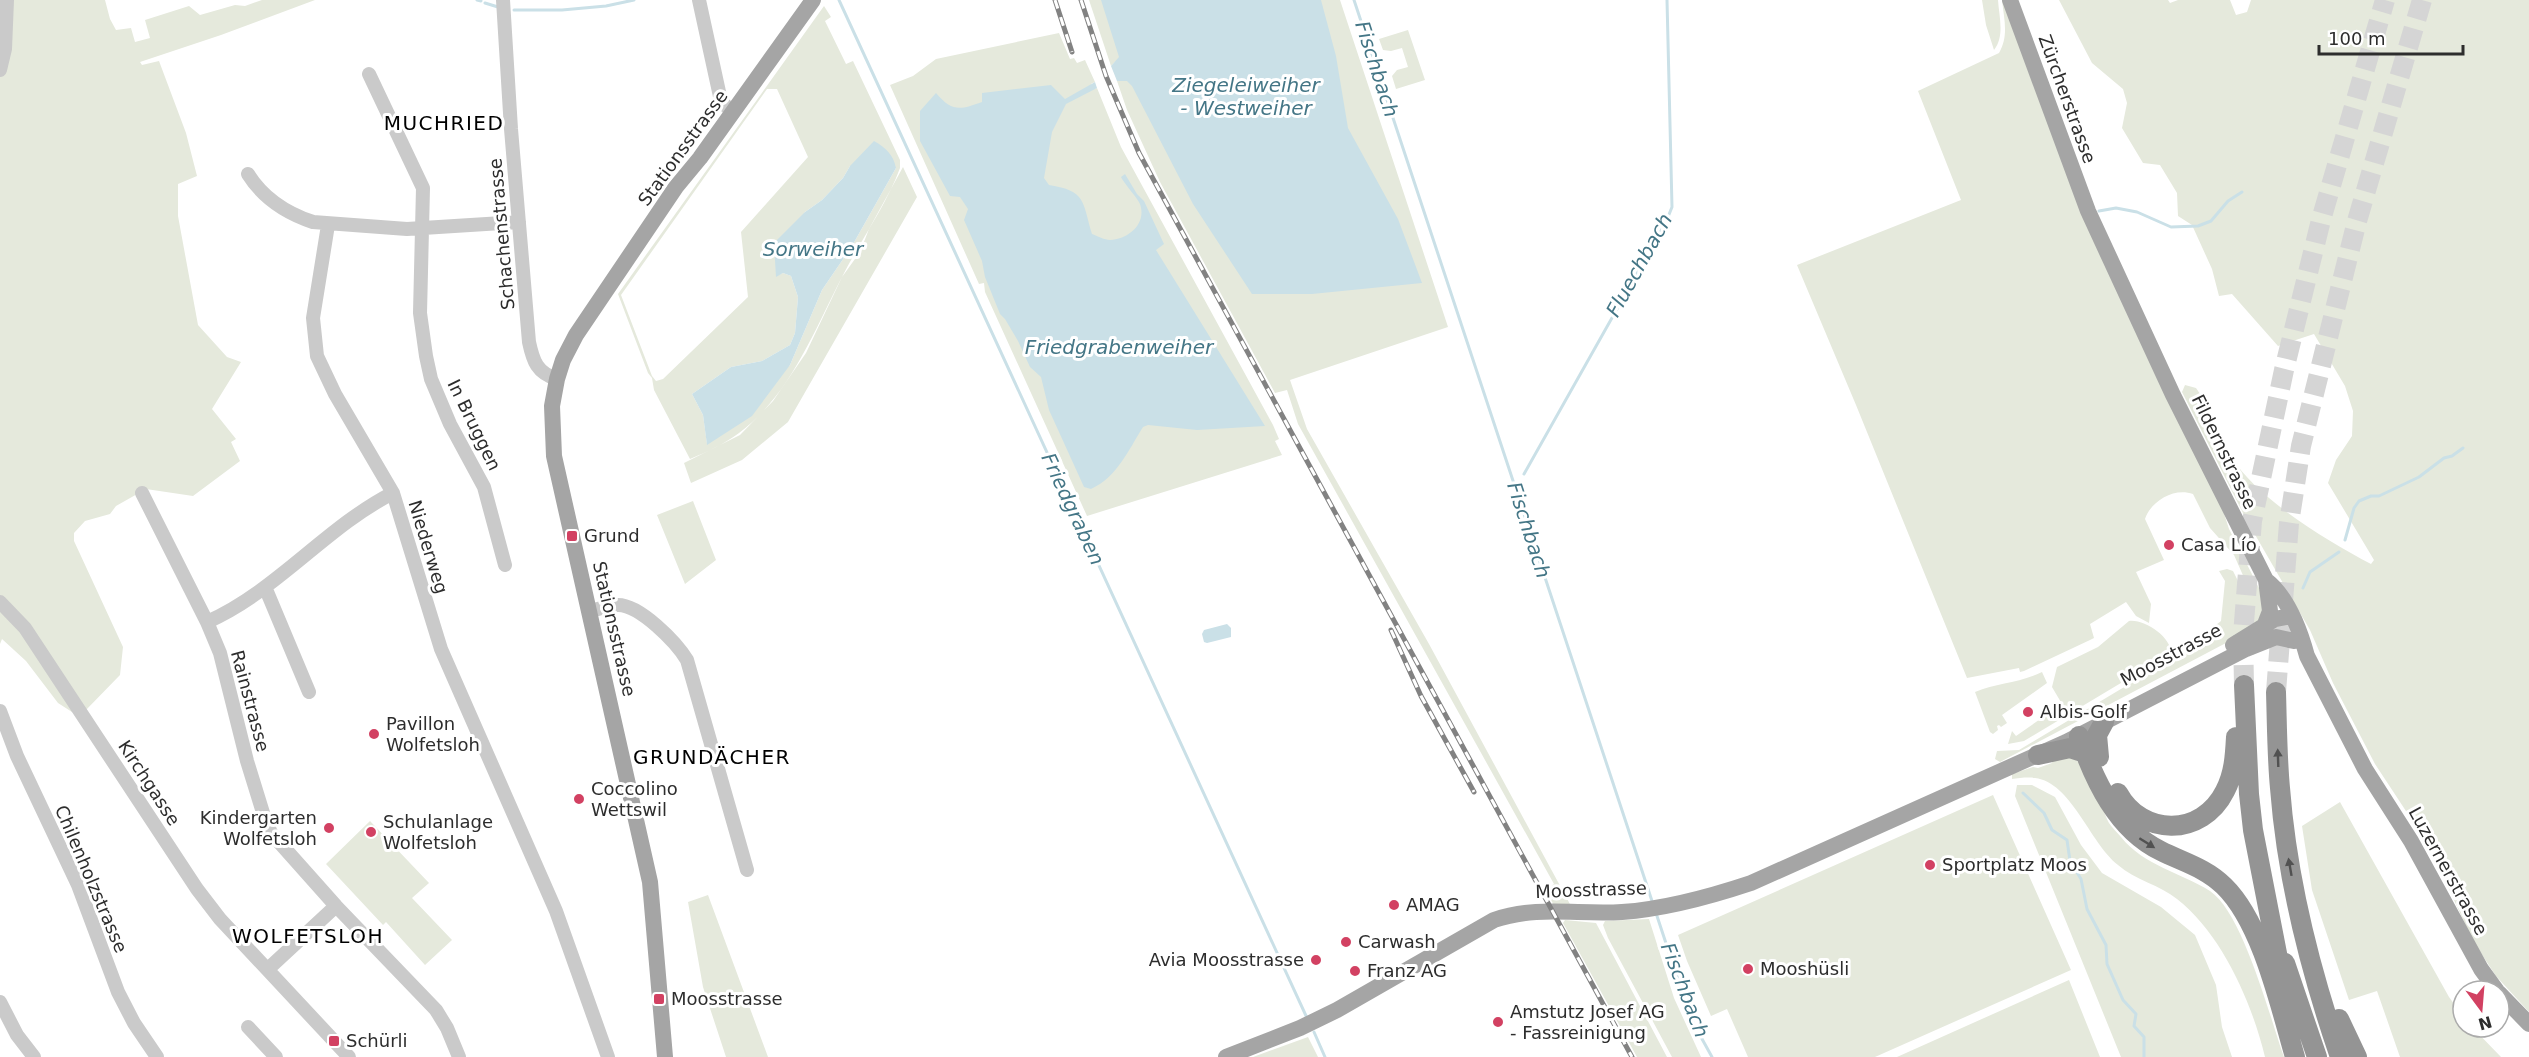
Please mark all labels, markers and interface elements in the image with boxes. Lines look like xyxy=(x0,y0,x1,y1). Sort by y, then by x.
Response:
water label: Fischbach xyxy=(1350,18,1404,120)
scale bar xyxy=(2319,18,2463,56)
text: 100 m xyxy=(2328,28,2386,49)
street label: Zürcherstrasse xyxy=(2034,32,2100,166)
water label: Ziegeleiweiher - Westweiher xyxy=(1171,73,1321,120)
street label: Stationsstrasse xyxy=(634,86,732,210)
district label: MUCHRIED xyxy=(384,111,504,135)
street label: Schachenstrasse xyxy=(484,157,519,311)
water label: Fluechbach xyxy=(1601,209,1677,321)
water label: Sorweiher xyxy=(763,237,865,261)
water label: Friedgrabenweiher xyxy=(1025,335,1215,359)
street label: In Bruggen xyxy=(443,376,506,474)
street label: Fildernstrasse xyxy=(2188,391,2261,512)
water label: Friedgraben xyxy=(1037,449,1109,569)
water label: Fischbach xyxy=(1502,479,1556,581)
street label: Niederweg xyxy=(404,498,453,596)
place label: Grund xyxy=(584,525,640,546)
marker: Grund xyxy=(565,529,579,543)
place label: Casa Lío xyxy=(2181,534,2257,555)
marker: Casa Lío xyxy=(2162,538,2176,552)
street label: Stationsstrasse xyxy=(589,559,640,699)
street label: Moosstrasse xyxy=(2117,619,2225,690)
street label: Rainstrasse xyxy=(227,648,274,754)
place label: Albis-Golf xyxy=(2040,701,2127,722)
marker: Albis-Golf xyxy=(2021,705,2035,719)
place label: Pavillon Wolfetsloh xyxy=(386,713,480,755)
marker: Pavillon Wolfetsloh xyxy=(367,727,381,741)
street label: Kirchgasse xyxy=(114,736,185,829)
district label: GRUNDÄCHER xyxy=(633,745,791,769)
one-way arrow xyxy=(2274,749,2283,768)
place label: Coccolino Wettswil xyxy=(591,778,678,820)
marker: Coccolino Wettswil xyxy=(572,792,586,806)
street label: Chilenholzstrasse xyxy=(51,802,132,956)
street label: Luzernerstrasse xyxy=(2405,803,2492,939)
place label: Kindergarten Wolfetsloh xyxy=(200,807,317,849)
place label: Schulanlage Wolfetsloh xyxy=(383,811,493,853)
marker: Kindergarten Wolfetsloh xyxy=(322,821,336,835)
marker: Schulanlage Wolfetsloh xyxy=(364,825,378,839)
one-way arrow xyxy=(2139,838,2156,849)
place label: Sportplatz Moos xyxy=(1942,854,2087,875)
marker: Sportplatz Moos xyxy=(1923,858,1937,872)
one-way arrow xyxy=(2285,858,2294,877)
street label: Moosstrasse xyxy=(1535,877,1647,902)
place label: AMAG xyxy=(1406,894,1460,915)
marker: AMAG xyxy=(1387,898,1401,912)
district label: WOLFETSLOH xyxy=(232,924,384,948)
place label: Carwash xyxy=(1358,931,1436,952)
marker: Carwash xyxy=(1339,935,1353,949)
water label: Fischbach xyxy=(1656,939,1714,1041)
place label: Avia Moosstrasse xyxy=(1149,949,1304,970)
marker: Avia Moosstrasse xyxy=(1309,953,1323,967)
place label: Mooshüsli xyxy=(1760,958,1849,979)
place label: Franz AG xyxy=(1367,960,1447,981)
marker: Mooshüsli xyxy=(1741,962,1755,976)
marker: Franz AG xyxy=(1348,964,1362,978)
north arrow xyxy=(2451,979,2511,1039)
place label: Moosstrasse xyxy=(671,988,783,1009)
marker: Moosstrasse xyxy=(652,992,666,1006)
place label: Amstutz Josef AG - Fassreinigung xyxy=(1510,1001,1665,1043)
text: N xyxy=(2476,1012,2494,1034)
marker: Amstutz Josef AG - Fassreinigung xyxy=(1491,1015,1505,1029)
place label: Schürli xyxy=(346,1030,408,1051)
marker: Schürli xyxy=(327,1034,341,1048)

